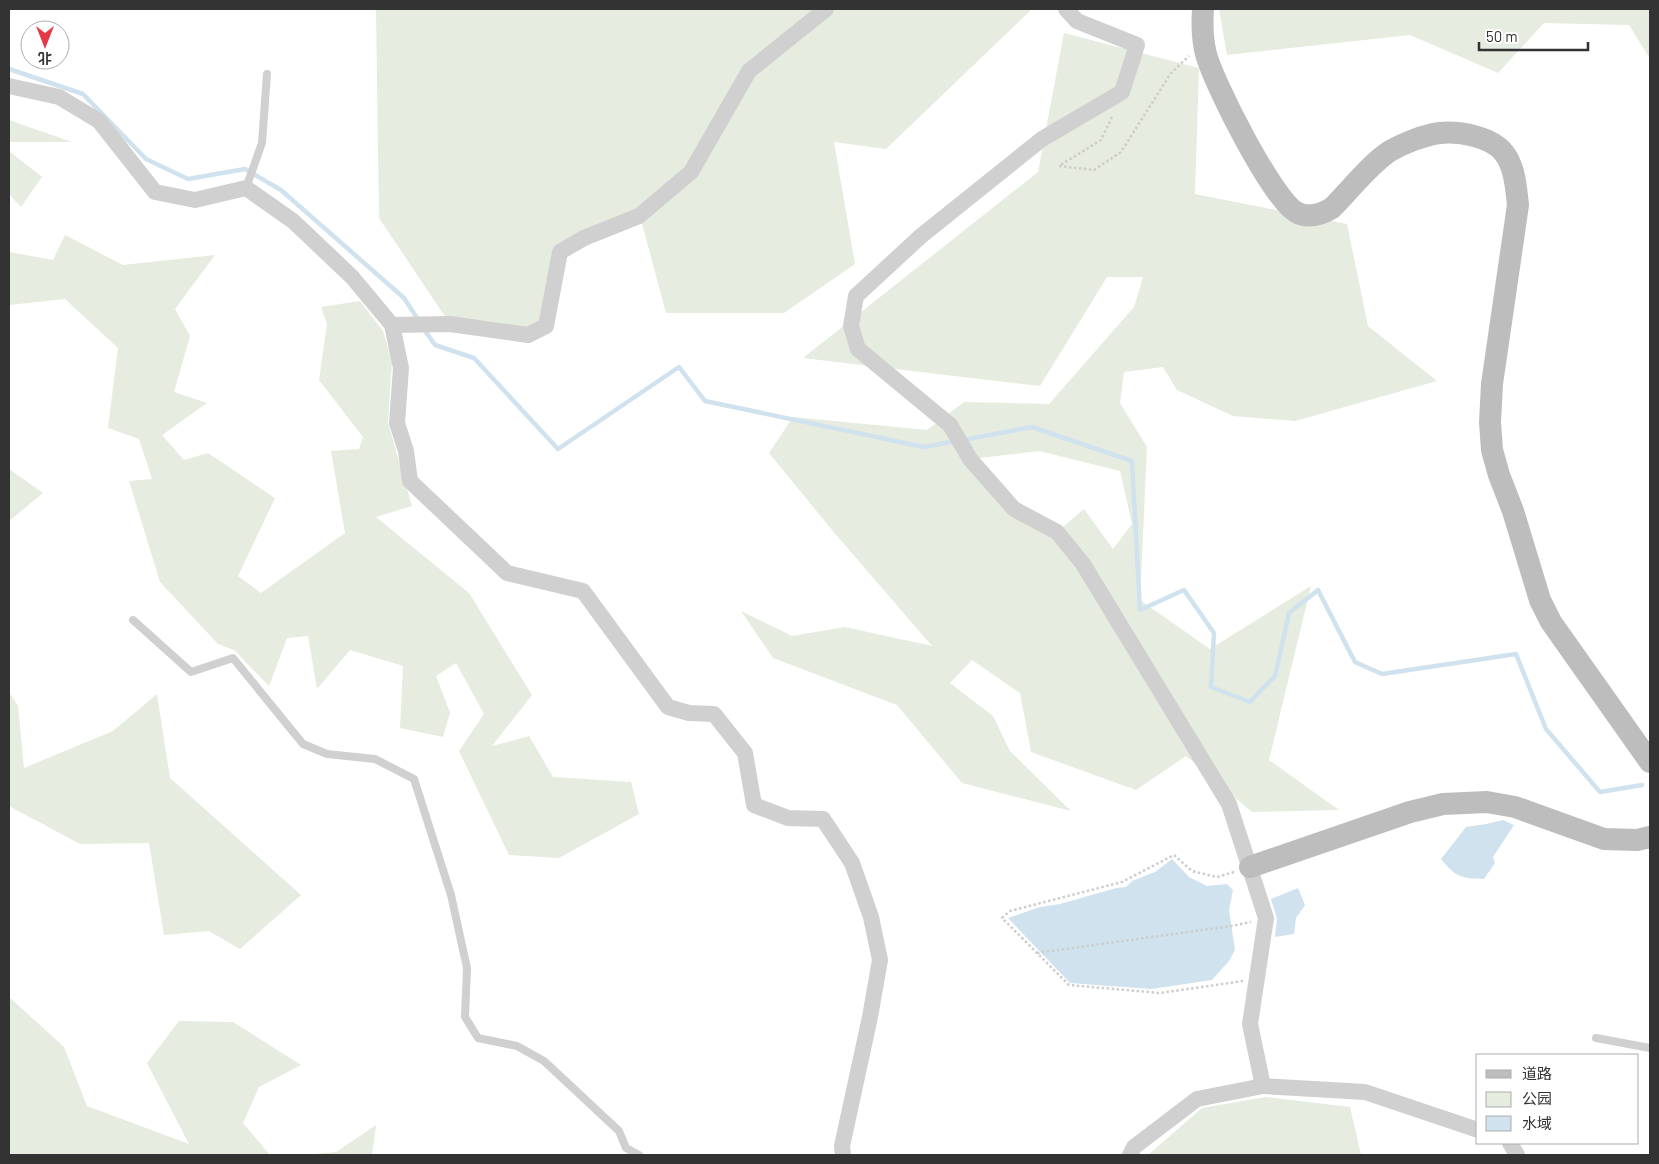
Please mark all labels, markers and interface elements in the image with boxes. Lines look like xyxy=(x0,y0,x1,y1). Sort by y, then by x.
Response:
north arrow xyxy=(20,20,70,70)
scale bar xyxy=(1479,20,1588,52)
text: 50 m xyxy=(1486,27,1518,45)
text: 北 xyxy=(38,50,52,67)
legend xyxy=(1476,1054,1639,1144)
text: 道路 xyxy=(1522,1064,1552,1082)
text: 公园 xyxy=(1522,1089,1552,1107)
text: 水域 xyxy=(1522,1114,1552,1132)

